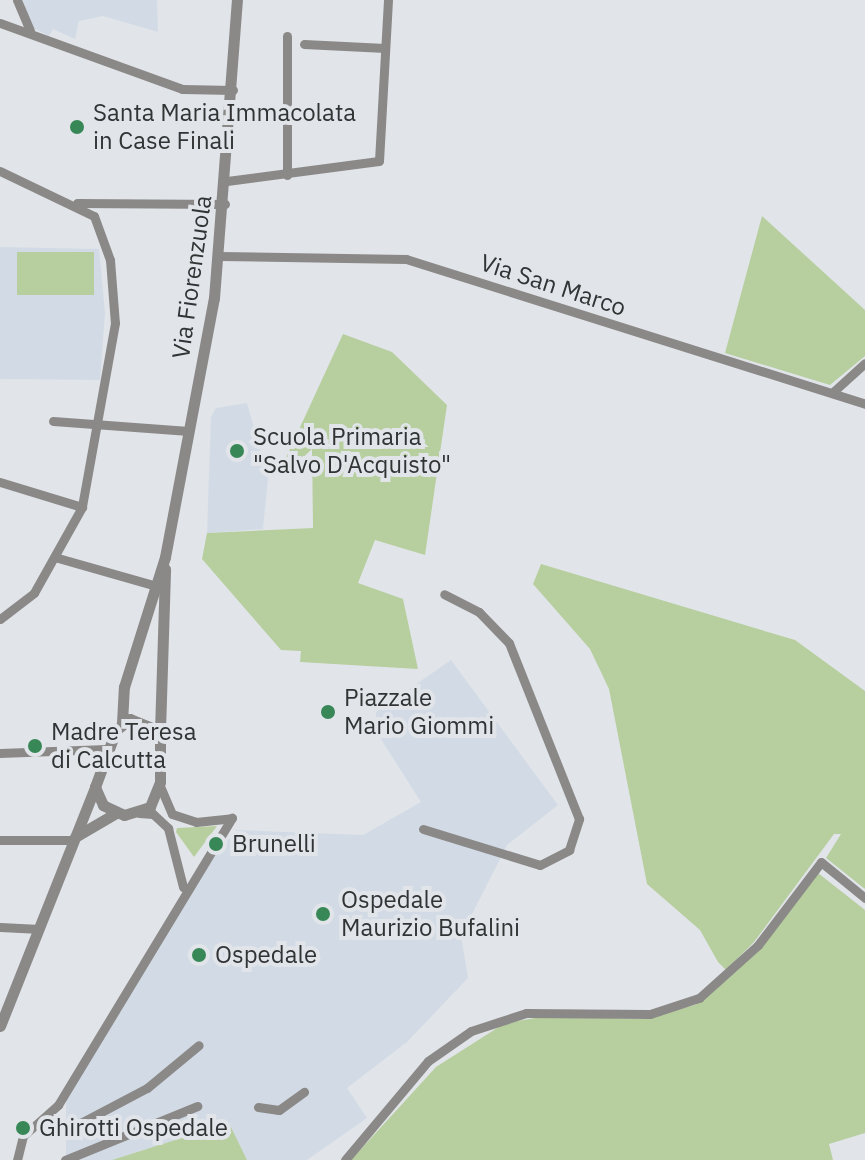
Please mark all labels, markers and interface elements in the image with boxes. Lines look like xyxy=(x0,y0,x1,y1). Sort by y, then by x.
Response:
place label: Santa Maria Immacolata in Case Finali xyxy=(93,99,356,155)
marker: Santa Maria Immacolata in Case Finali xyxy=(68,118,86,136)
street label: Via Fiorenzuola xyxy=(166,193,218,361)
street label: Via San Marco xyxy=(477,248,629,322)
place label: Scuola Primaria "Salvo D'Acquisto" xyxy=(253,423,451,479)
marker: Scuola Primaria "Salvo D'Acquisto" xyxy=(228,442,246,460)
place label: Piazzale Mario Giommi xyxy=(344,684,494,740)
marker: Piazzale Mario Giommi xyxy=(319,703,337,721)
place label: Madre Teresa di Calcutta xyxy=(51,718,196,774)
marker: Madre Teresa di Calcutta xyxy=(26,737,44,755)
place label: Brunelli xyxy=(232,830,316,858)
marker: Brunelli xyxy=(207,835,225,853)
place label: Ospedale Maurizio Bufalini xyxy=(341,886,520,942)
marker: Ospedale Maurizio Bufalini xyxy=(312,903,334,925)
place label: Ospedale xyxy=(215,941,317,969)
marker: Ospedale xyxy=(190,946,208,964)
place label: Ghirotti Ospedale xyxy=(39,1114,228,1142)
marker: Ghirotti Ospedale xyxy=(14,1119,32,1137)

